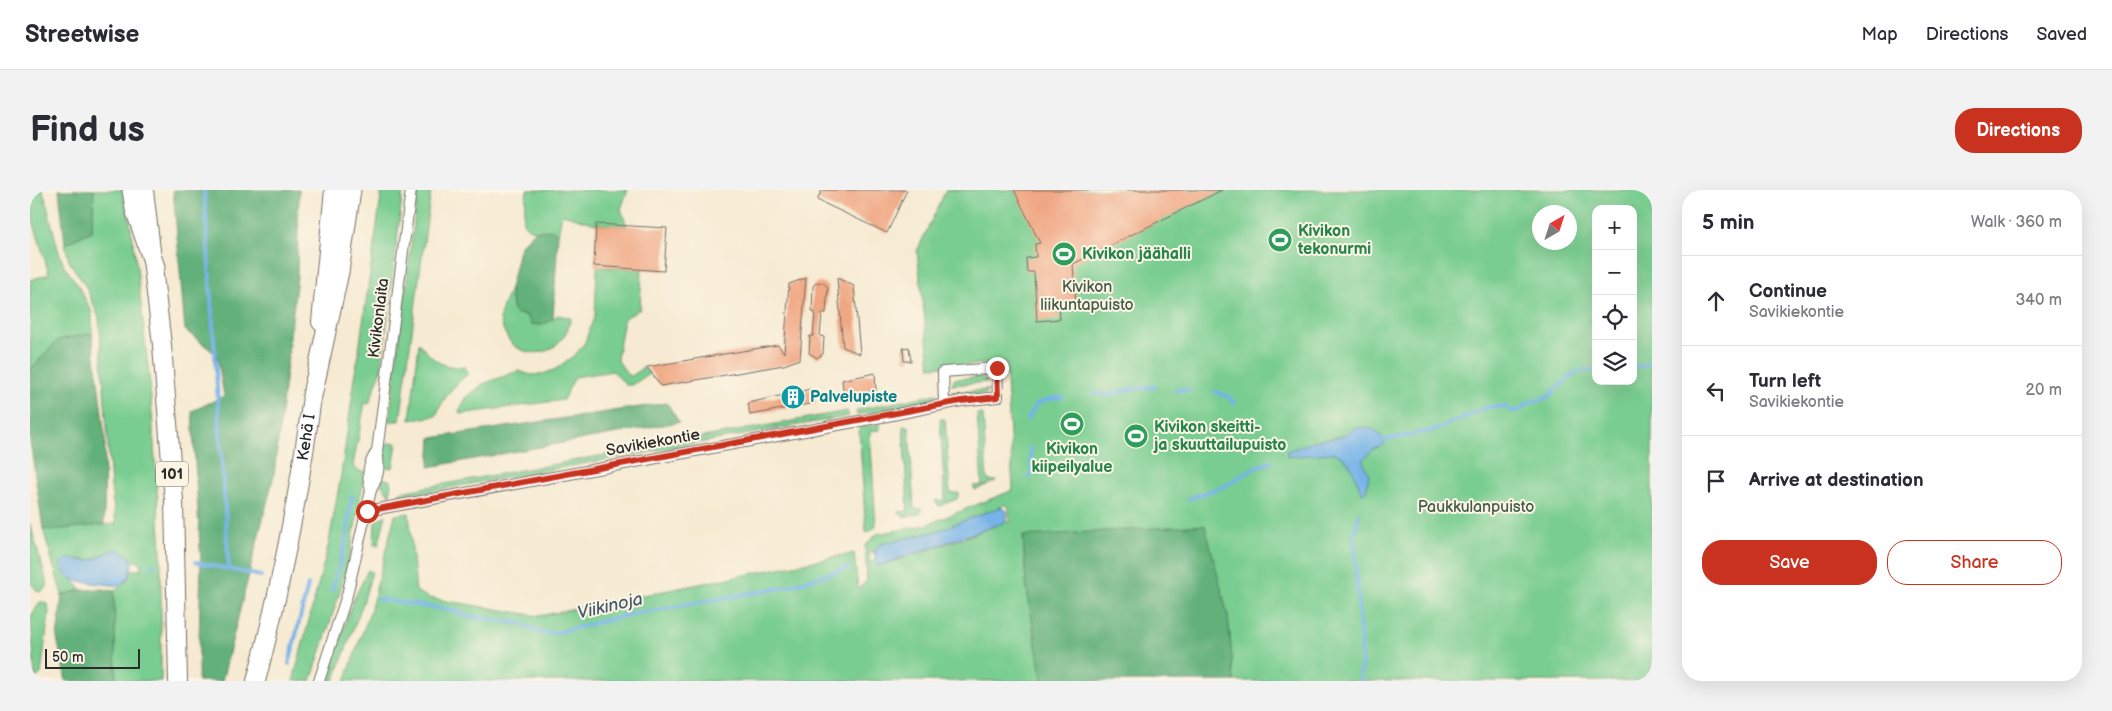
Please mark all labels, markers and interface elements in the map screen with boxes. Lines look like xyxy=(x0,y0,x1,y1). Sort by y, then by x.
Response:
text: Streetwise xyxy=(25,20,139,49)
text: Map xyxy=(1862,24,1898,45)
text: Directions xyxy=(1926,24,2008,45)
text: Saved xyxy=(2036,24,2087,45)
button: Directions xyxy=(1955,108,2082,153)
text: Find us xyxy=(30,109,145,152)
north arrow xyxy=(1532,205,1577,250)
map controls xyxy=(1592,205,1637,385)
button: + xyxy=(1592,205,1637,250)
text: 5 min xyxy=(1702,210,1755,235)
text: Walk · 360 m xyxy=(1971,213,2062,232)
place label: Kivikon tekonurmi xyxy=(1297,222,1371,259)
sports icon: Kivikon tekonurmi xyxy=(1267,227,1293,253)
sports icon: Kivikon jäähalli xyxy=(1051,241,1077,267)
place label: Kivikon jäähalli xyxy=(1082,245,1191,264)
button: − xyxy=(1592,250,1637,295)
street label: Kivikonlaita xyxy=(365,277,393,359)
park label: Kivikon liikuntapuisto xyxy=(1040,278,1134,315)
text: Continue xyxy=(1749,280,1827,303)
icon: ahead xyxy=(1702,287,1730,315)
text: 340 m xyxy=(2015,291,2062,310)
button: locate xyxy=(1592,295,1637,340)
text: Savikiekontie xyxy=(1749,303,1844,322)
button: layers xyxy=(1592,340,1637,385)
route end xyxy=(986,357,1009,380)
text: Turn left xyxy=(1749,370,1821,393)
icon: left xyxy=(1702,377,1730,405)
text: 20 m xyxy=(2026,381,2062,400)
building icon: Palvelupiste xyxy=(780,384,806,410)
place label: Palvelupiste xyxy=(810,388,897,407)
text: Savikiekontie xyxy=(1749,393,1844,412)
sports icon: Kivikon kiipeilyalue xyxy=(1059,411,1085,437)
street label: Kehä I xyxy=(293,413,319,462)
place label: Kivikon skeitti- ja skuuttailupuisto xyxy=(1153,418,1286,455)
sports icon: Kivikon skeitti- ja skuuttailupuisto xyxy=(1123,423,1149,449)
street label: Savikiekontie xyxy=(605,425,702,461)
place label: Kivikon kiipeilyalue xyxy=(1031,440,1113,477)
road number: 101 xyxy=(156,462,188,486)
icon: arrive xyxy=(1702,467,1730,495)
text: Arrive at destination xyxy=(1749,469,1924,492)
park label: Paukkulanpuisto xyxy=(1418,498,1534,517)
route start xyxy=(356,500,379,523)
button: Save xyxy=(1702,540,1877,585)
button: Share xyxy=(1887,540,2062,585)
water label: Viikinoja xyxy=(575,588,645,624)
scale bar xyxy=(45,646,140,669)
text: 50 m xyxy=(52,649,84,666)

